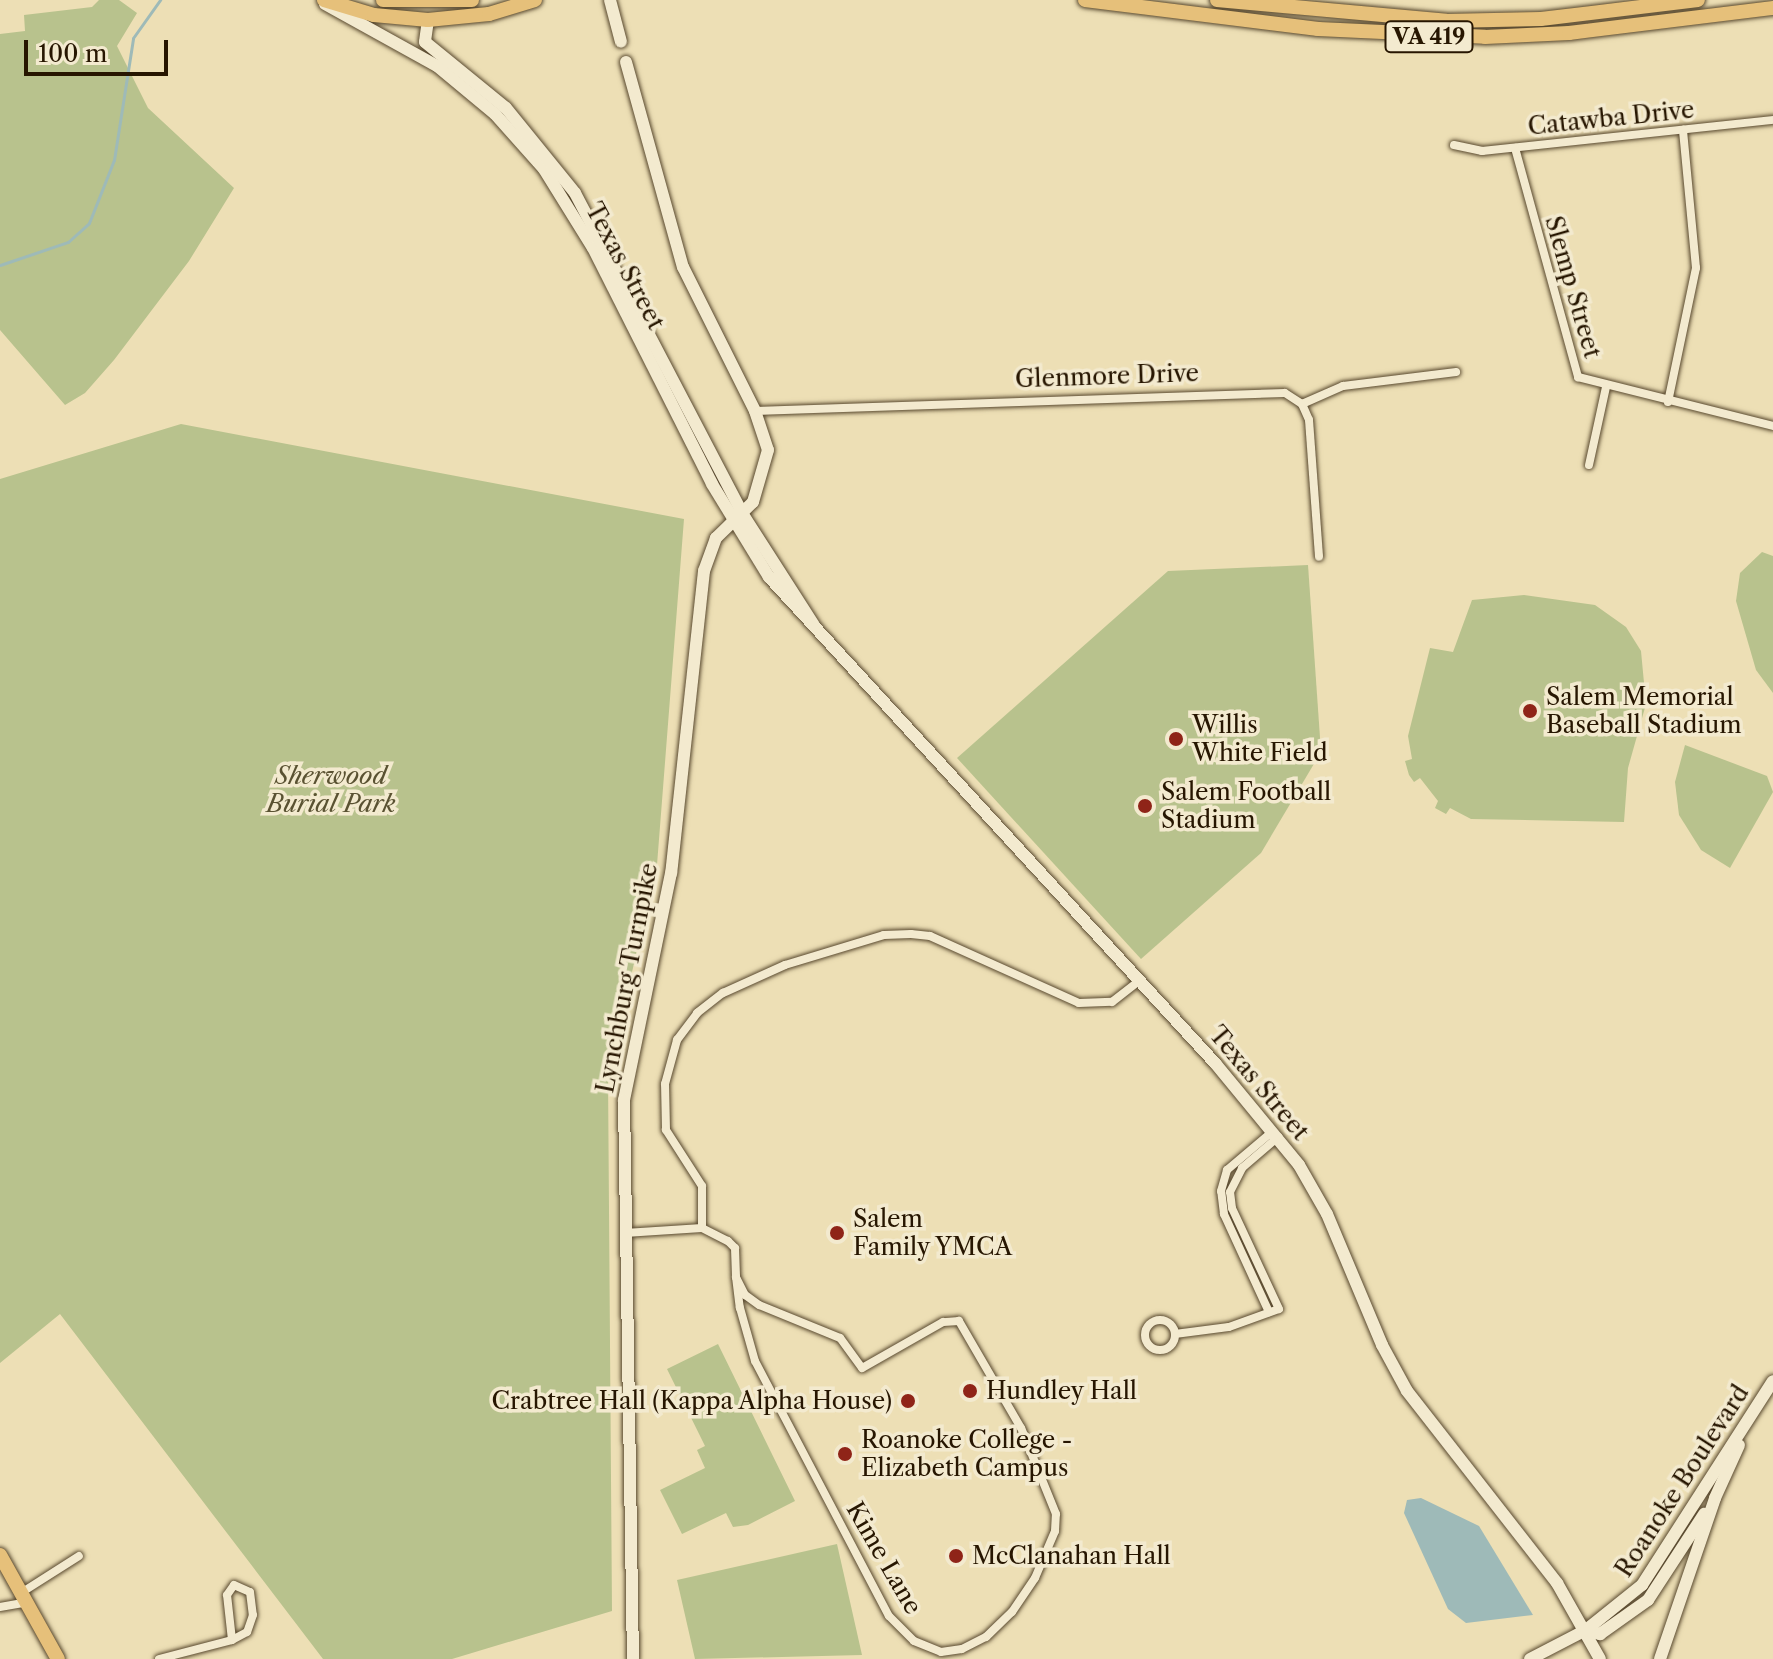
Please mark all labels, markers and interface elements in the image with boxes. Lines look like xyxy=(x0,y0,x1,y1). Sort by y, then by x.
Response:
road number: VA 419 xyxy=(1383,19,1475,55)
scale bar xyxy=(28,24,172,74)
text: 100 m xyxy=(38,39,107,68)
street label: Catawba Drive xyxy=(1526,95,1696,141)
street label: Texas Street xyxy=(580,198,670,334)
street label: Slemp Street xyxy=(1539,213,1607,361)
street label: Glenmore Drive xyxy=(1015,358,1199,394)
place label: Salem Memorial Baseball Stadium xyxy=(1546,683,1742,739)
marker: Salem Memorial Baseball Stadium xyxy=(1521,702,1539,720)
place label: Willis White Field xyxy=(1192,711,1328,767)
marker: Willis White Field xyxy=(1167,730,1185,748)
park label: Sherwood Burial Park xyxy=(266,762,396,818)
place label: Salem Football Stadium xyxy=(1161,778,1331,834)
marker: Salem Football Stadium xyxy=(1136,797,1154,815)
street label: Lynchburg Turnpike xyxy=(591,860,663,1096)
street label: Texas Street xyxy=(1203,1020,1315,1146)
place label: Salem Family YMCA xyxy=(853,1205,1014,1261)
marker: Salem Family YMCA xyxy=(828,1224,846,1242)
place label: Hundley Hall xyxy=(986,1377,1138,1405)
street label: Roanoke Boulevard xyxy=(1609,1380,1755,1582)
marker: Hundley Hall xyxy=(961,1382,979,1400)
place label: Crabtree Hall (Kappa Alpha House) xyxy=(490,1387,892,1415)
marker: Crabtree Hall (Kappa Alpha House) xyxy=(899,1392,917,1410)
place label: Roanoke College - Elizabeth Campus xyxy=(861,1426,1073,1482)
marker: Roanoke College - Elizabeth Campus xyxy=(836,1445,854,1463)
street label: Kime Lane xyxy=(840,1497,928,1619)
place label: McClanahan Hall xyxy=(972,1542,1171,1570)
marker: McClanahan Hall xyxy=(947,1547,965,1565)

